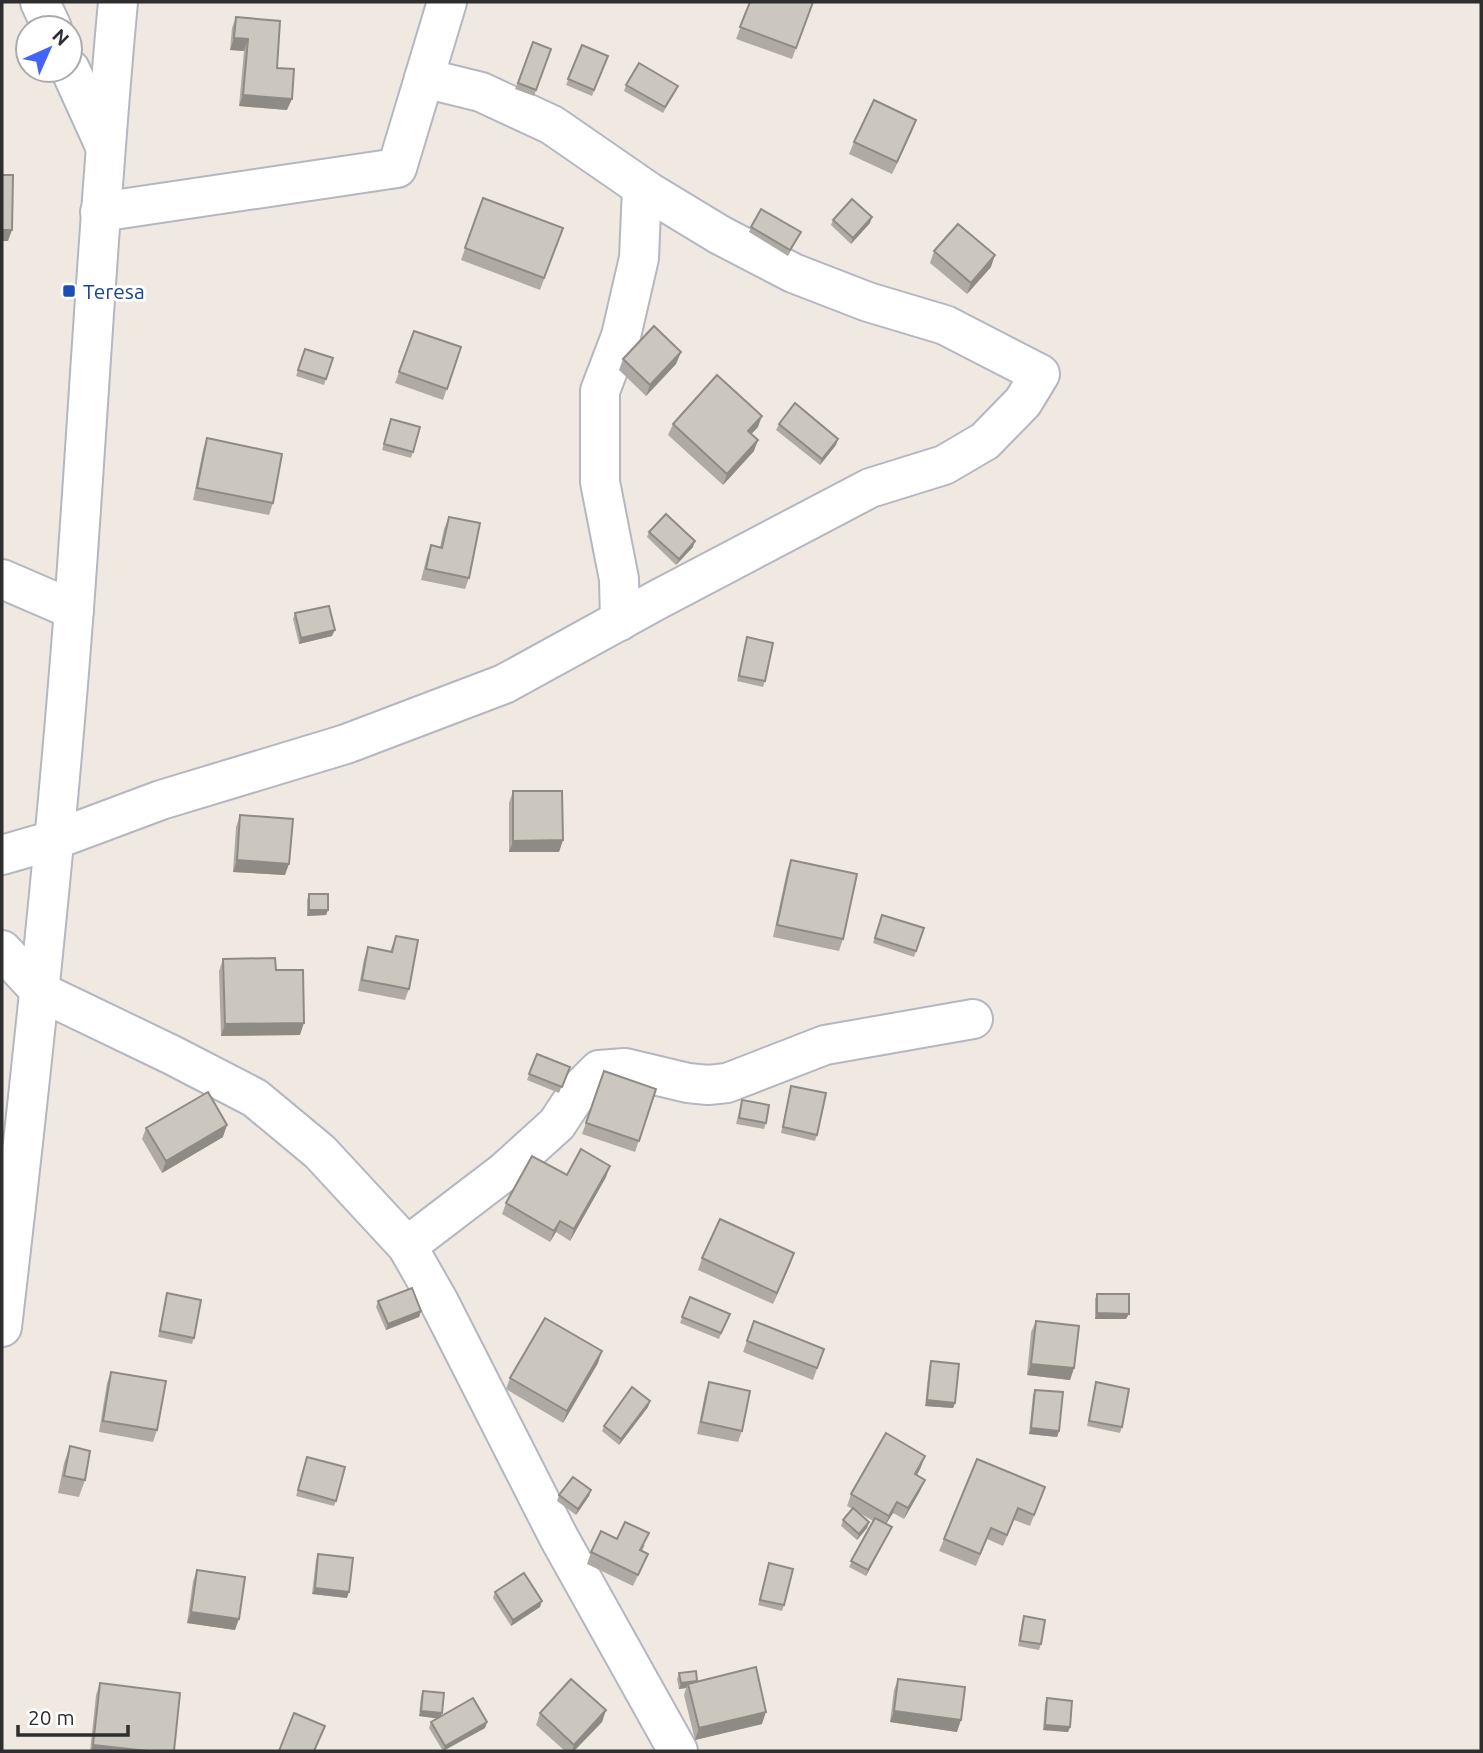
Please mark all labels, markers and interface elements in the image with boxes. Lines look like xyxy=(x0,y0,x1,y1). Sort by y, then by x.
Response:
north arrow xyxy=(14,14,84,84)
text: N xyxy=(48,24,74,50)
place label: Teresa xyxy=(83,279,145,303)
marker: Teresa xyxy=(61,283,77,299)
scale bar xyxy=(18,1694,128,1738)
text: 20 m xyxy=(28,1705,75,1729)

